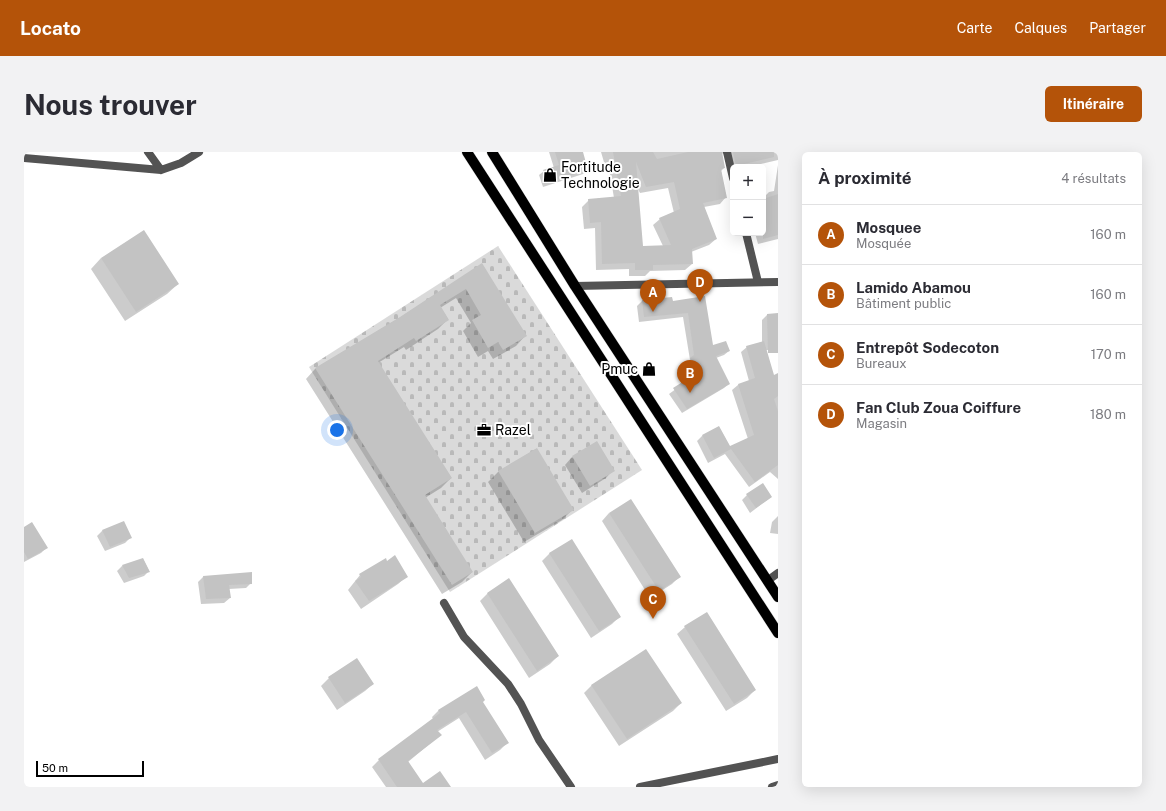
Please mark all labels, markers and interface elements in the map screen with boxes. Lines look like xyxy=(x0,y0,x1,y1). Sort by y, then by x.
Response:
text: Locato xyxy=(20,17,81,39)
text: Carte xyxy=(957,20,993,36)
text: Calques xyxy=(1015,20,1067,36)
text: Partager xyxy=(1089,20,1146,36)
button: Itinéraire xyxy=(1045,86,1142,122)
text: Nous trouver xyxy=(24,88,197,121)
place label: Fortitude Technologie xyxy=(561,159,640,191)
map controls xyxy=(730,164,766,236)
button: + xyxy=(730,164,766,200)
shop icon: Fortitude Technologie xyxy=(542,167,558,183)
text: À proximité xyxy=(818,168,912,188)
text: 4 résultats xyxy=(1061,171,1126,186)
button: − xyxy=(730,200,766,236)
text: Mosquee xyxy=(856,219,921,236)
text: A xyxy=(826,227,836,242)
text: 160 m xyxy=(1090,227,1126,242)
text: Mosquée xyxy=(856,236,911,251)
pin: D xyxy=(687,269,713,302)
pin: A xyxy=(640,279,666,312)
text: Lamido Abamou xyxy=(856,279,971,296)
text: B xyxy=(827,287,835,302)
text: 160 m xyxy=(1090,287,1126,302)
text: Bâtiment public xyxy=(856,296,951,311)
text: Entrepôt Sodecoton xyxy=(856,339,999,356)
text: C xyxy=(826,347,836,362)
text: 170 m xyxy=(1091,347,1126,362)
text: Bureaux xyxy=(856,356,907,371)
pin: B xyxy=(677,360,703,393)
place label: Pmuc xyxy=(601,361,638,377)
shop icon: Pmuc xyxy=(641,361,657,377)
text: Fan Club Zoua Coiffure xyxy=(856,399,1021,416)
text: D xyxy=(826,407,836,422)
text: 180 m xyxy=(1090,407,1126,422)
text: Magasin xyxy=(856,416,907,431)
your location xyxy=(327,420,347,440)
office icon: Razel xyxy=(476,422,492,438)
place label: Razel xyxy=(495,422,531,438)
pin: C xyxy=(640,586,666,619)
scale bar xyxy=(36,759,144,778)
text: 50 m xyxy=(42,762,68,774)

